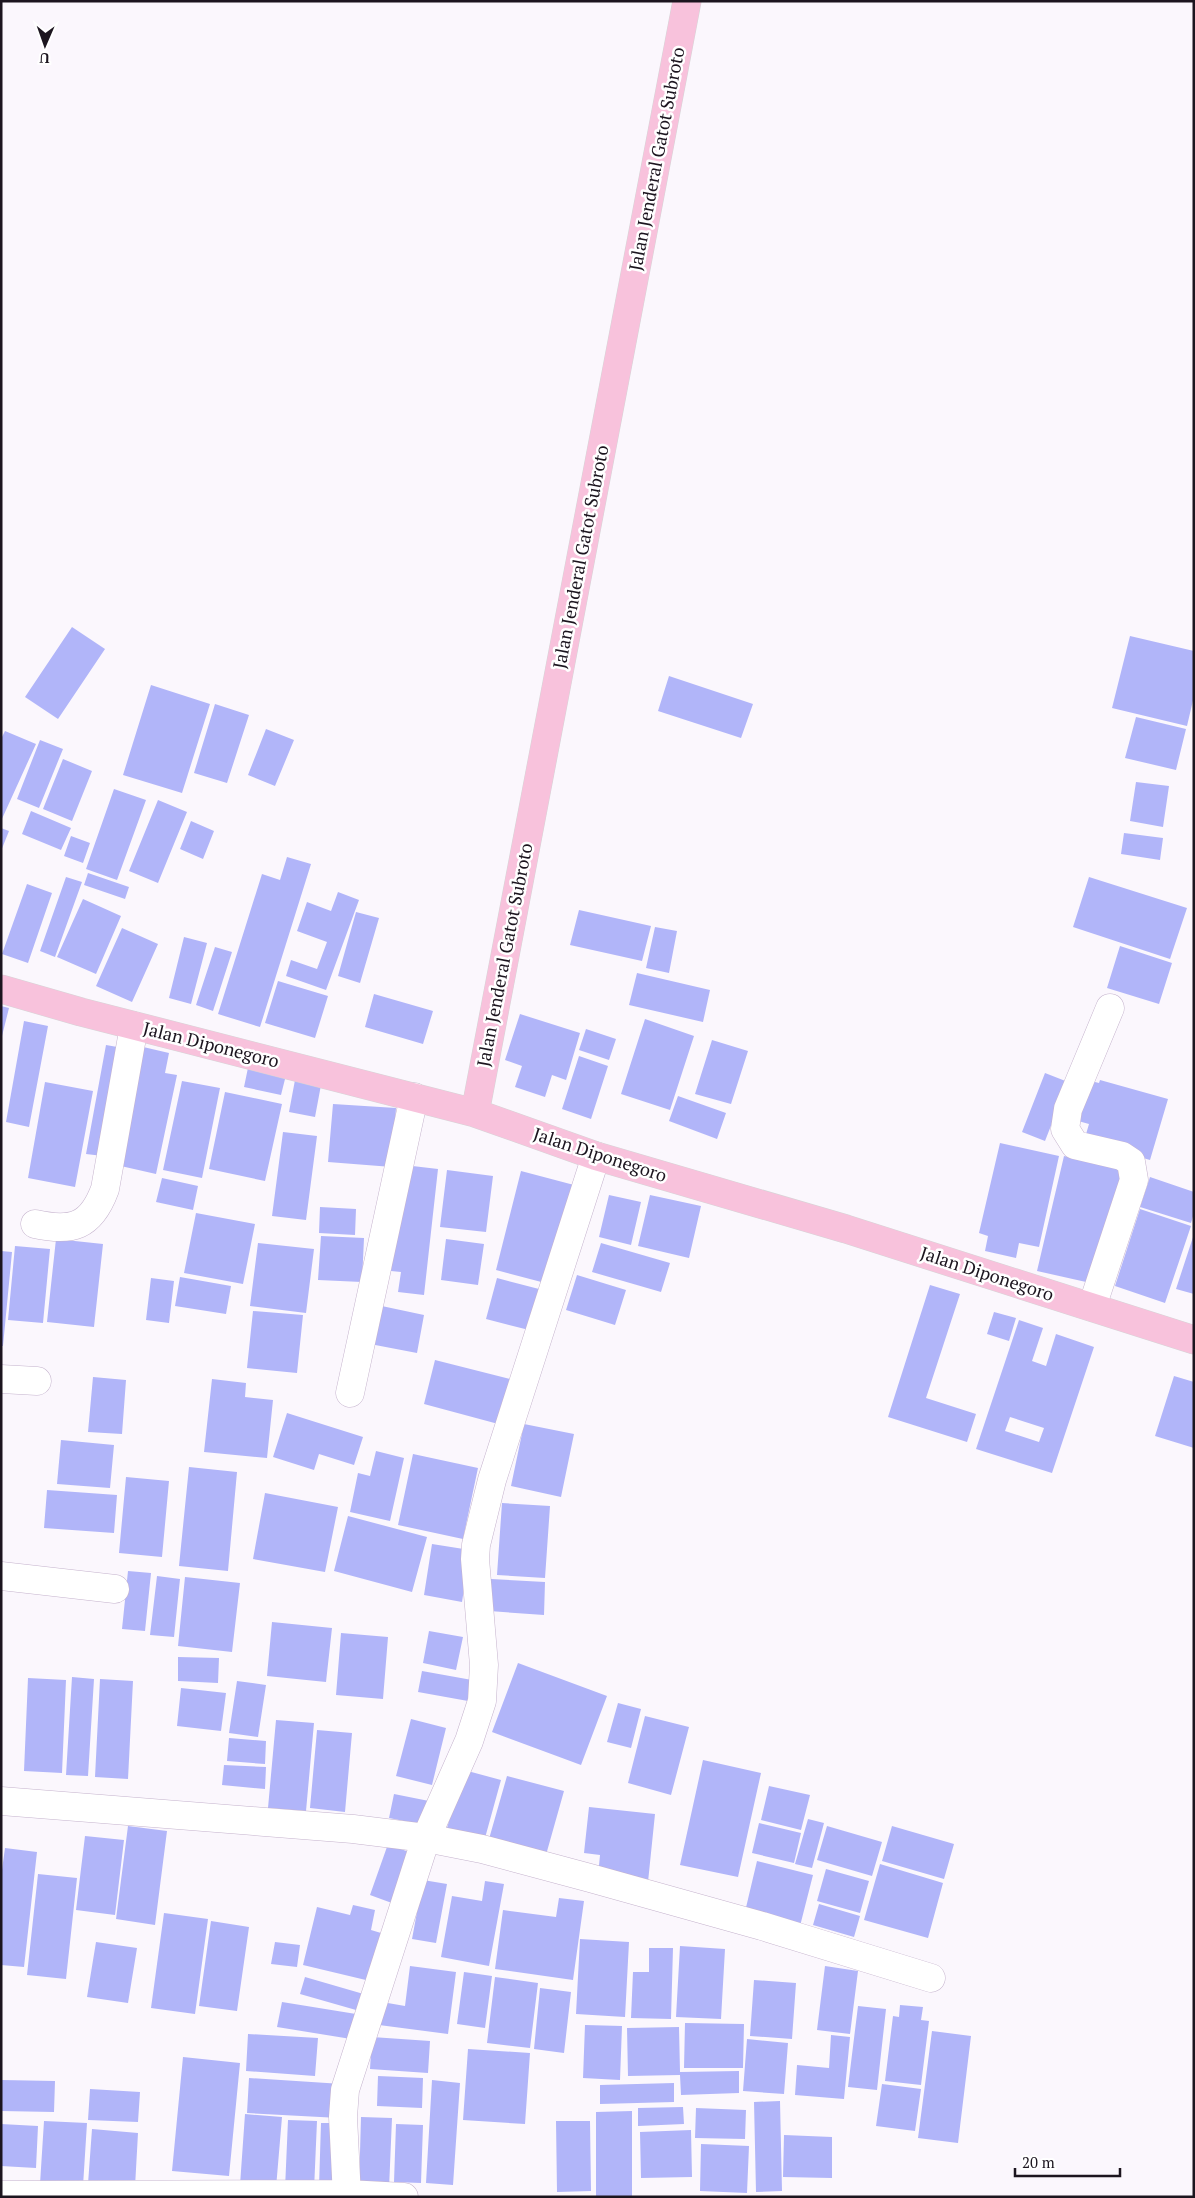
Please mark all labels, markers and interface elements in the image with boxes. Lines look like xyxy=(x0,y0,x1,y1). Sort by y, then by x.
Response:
north arrow xyxy=(20,20,70,70)
street label: Jalan Jenderal Gatot Subroto xyxy=(623,45,690,273)
text: U xyxy=(39,49,50,68)
street label: Jalan Jenderal Gatot Subroto xyxy=(547,443,614,671)
street label: Jalan Jenderal Gatot Subroto xyxy=(471,841,538,1069)
street label: Jalan Diponegoro xyxy=(141,1016,282,1073)
street label: Jalan Diponegoro xyxy=(530,1121,670,1187)
street label: Jalan Diponegoro xyxy=(917,1240,1057,1306)
scale bar xyxy=(1015,2146,1120,2178)
text: 20 m xyxy=(1022,2152,1055,2172)

